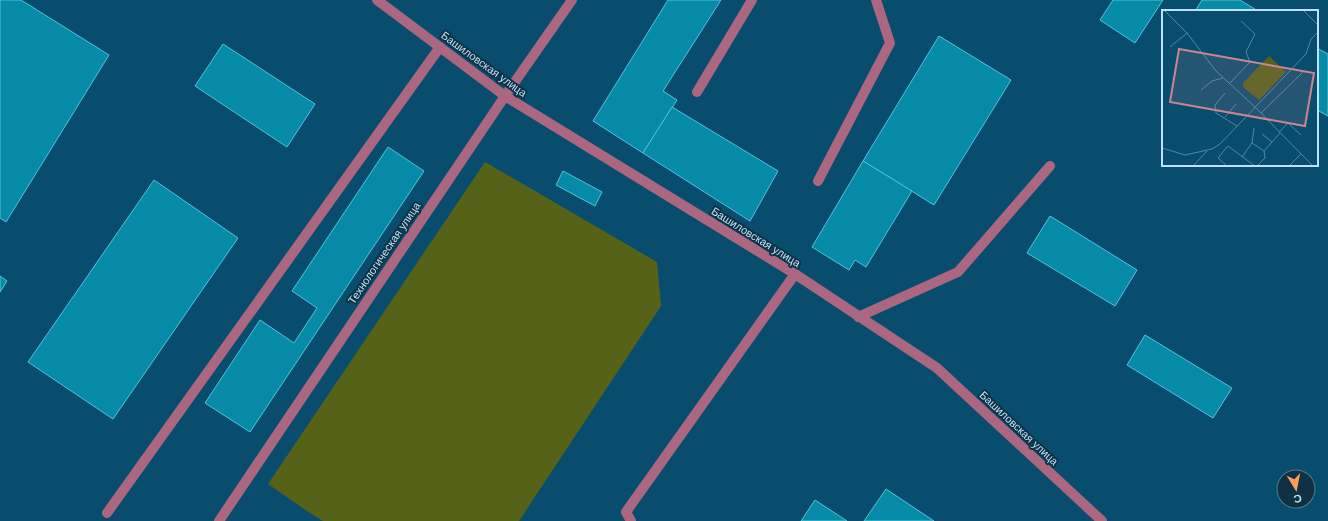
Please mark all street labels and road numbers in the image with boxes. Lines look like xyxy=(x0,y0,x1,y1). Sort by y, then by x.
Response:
street label: Башиловская улица xyxy=(439,29,530,100)
street label: Технологическая улица xyxy=(345,199,423,306)
street label: Башиловская улица xyxy=(709,205,803,270)
street label: Башиловская улица xyxy=(977,389,1061,468)

